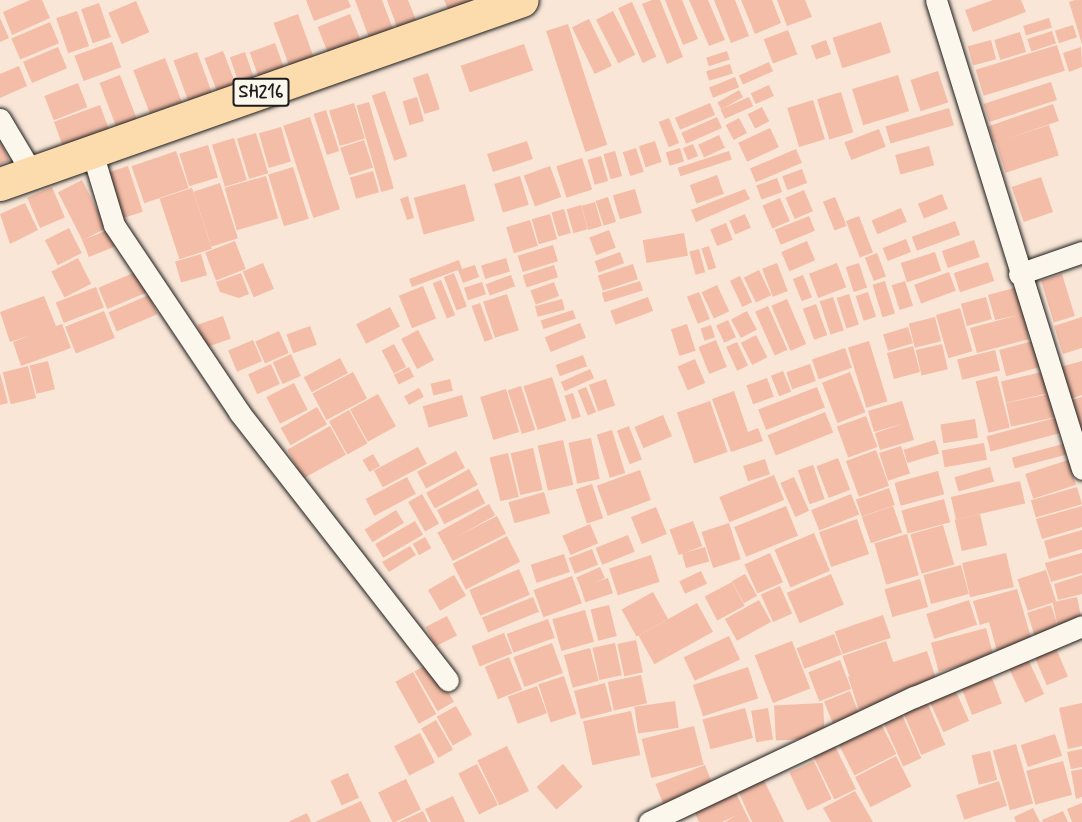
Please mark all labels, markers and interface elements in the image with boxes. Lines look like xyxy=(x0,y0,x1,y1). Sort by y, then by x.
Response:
road number: SH216 xyxy=(232,77,290,107)

